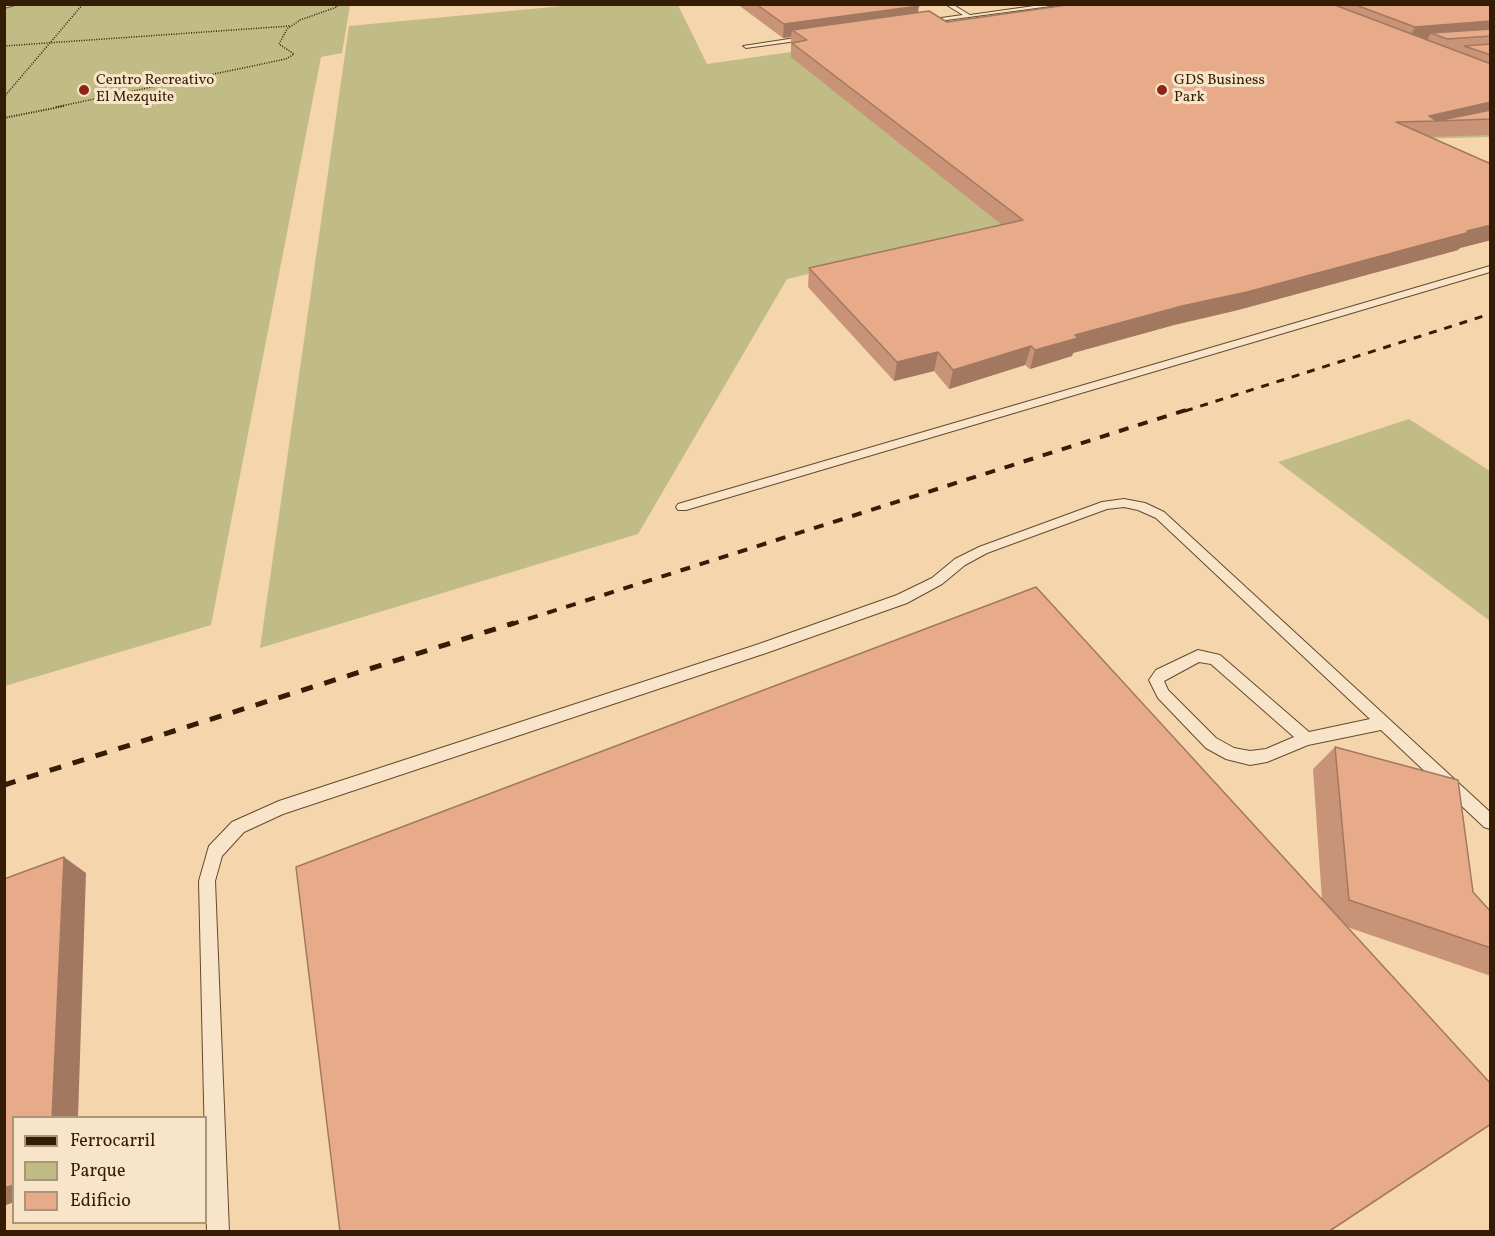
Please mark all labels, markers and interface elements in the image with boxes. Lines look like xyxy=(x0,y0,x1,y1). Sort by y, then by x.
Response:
place label: Centro Recreativo El Mezquite xyxy=(96,72,214,107)
place label: GDS Business Park xyxy=(1174,72,1265,107)
marker: Centro Recreativo El Mezquite xyxy=(77,83,91,97)
marker: GDS Business Park xyxy=(1155,83,1169,97)
legend xyxy=(12,1116,207,1224)
text: Ferrocarril xyxy=(70,1129,155,1154)
text: Parque xyxy=(70,1159,125,1184)
text: Edificio xyxy=(70,1189,131,1214)

